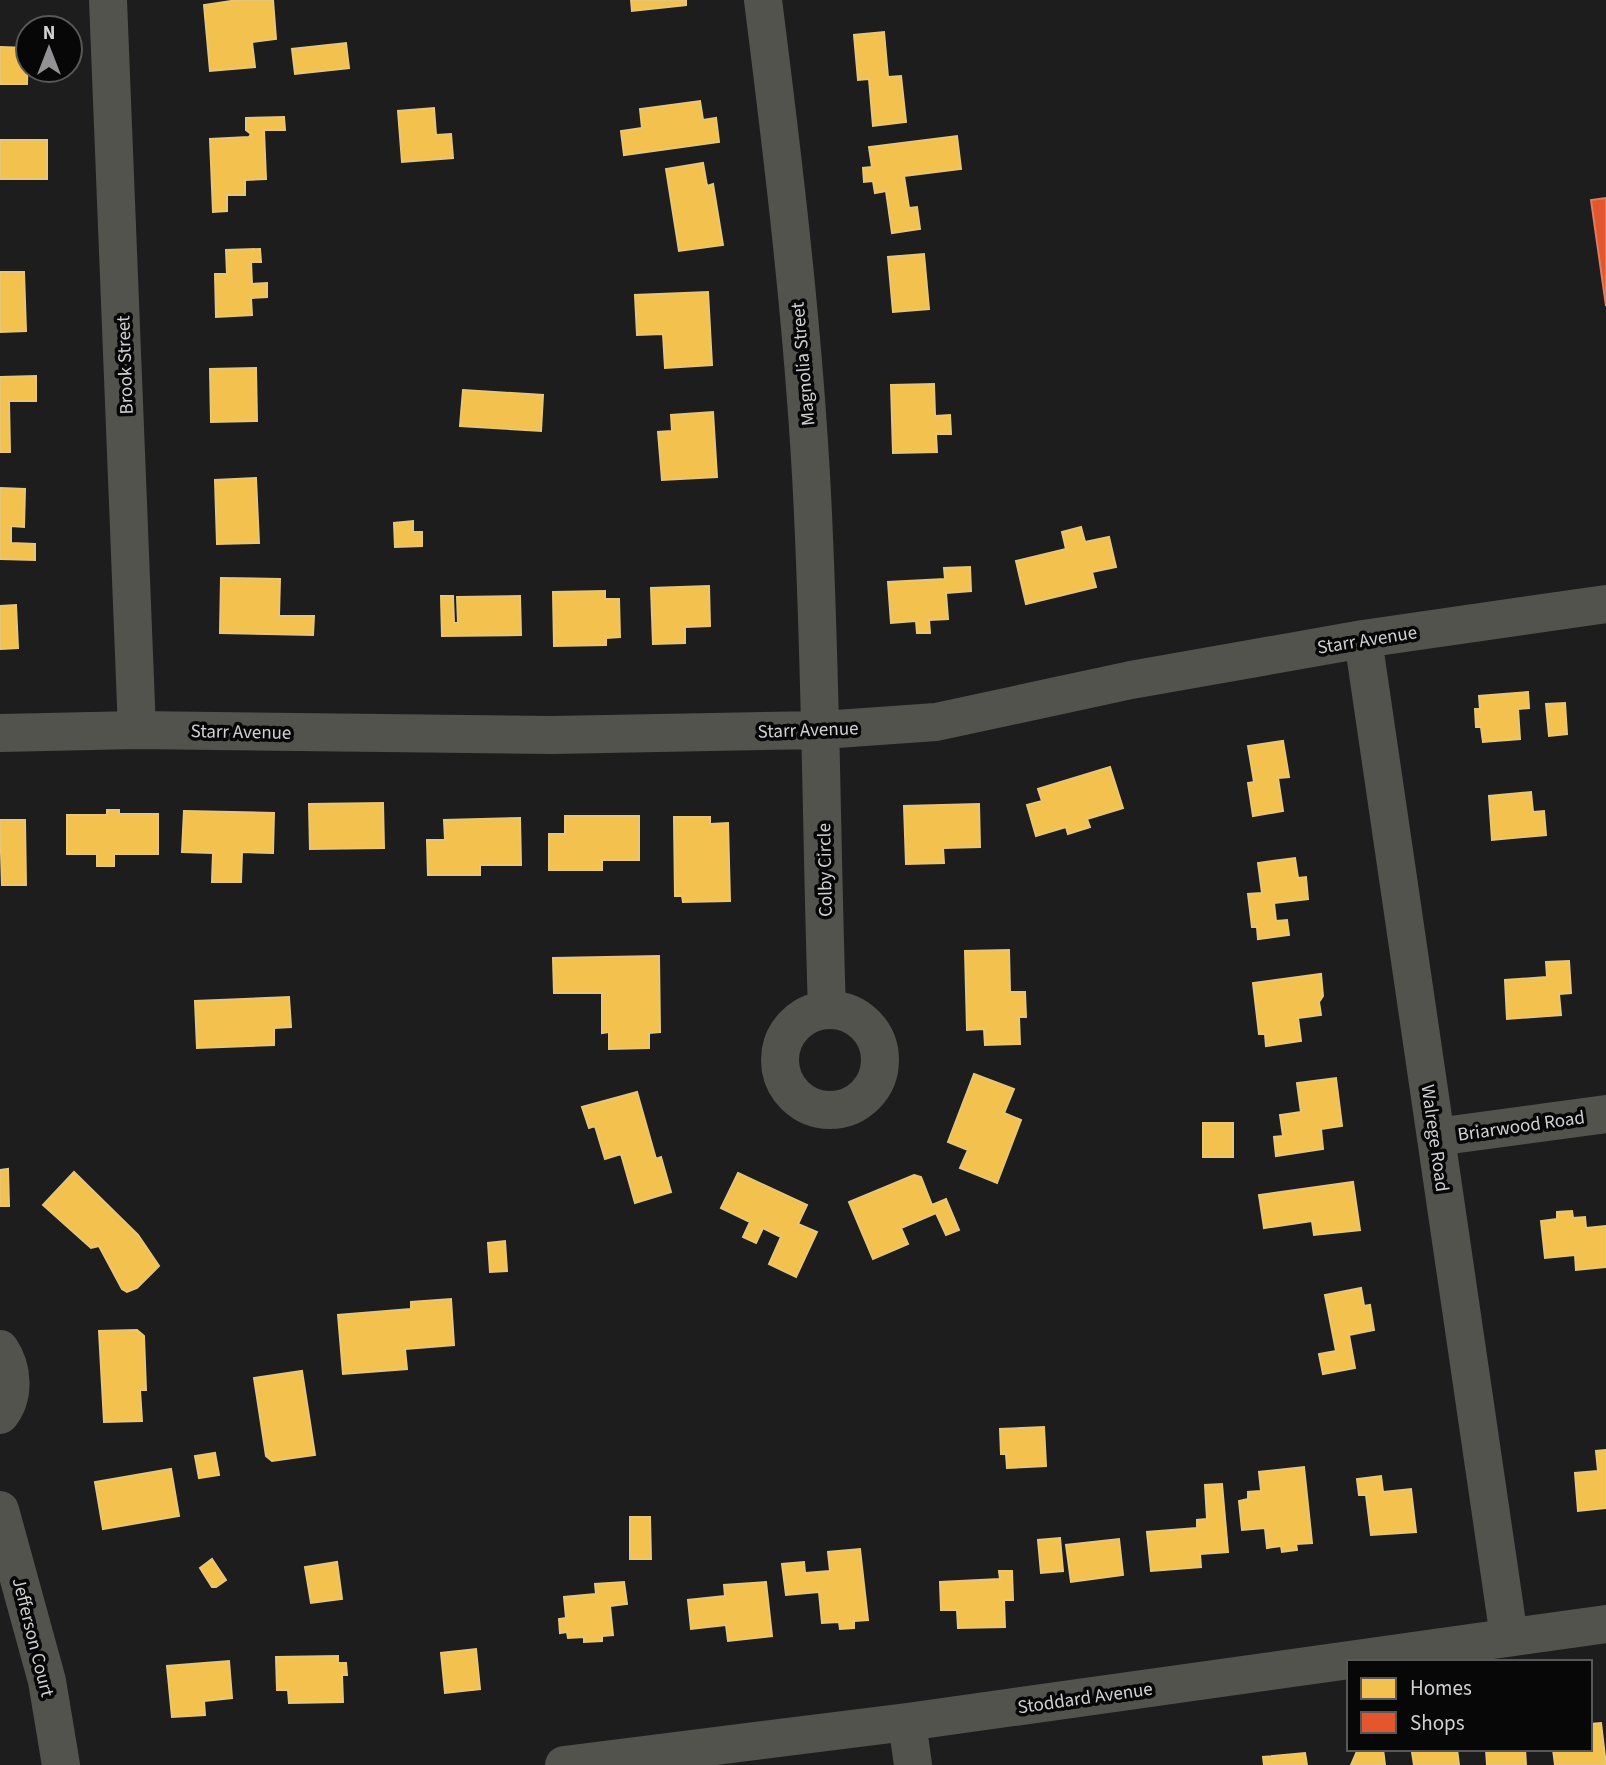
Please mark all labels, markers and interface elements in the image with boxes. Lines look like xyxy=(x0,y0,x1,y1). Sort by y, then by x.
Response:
north arrow xyxy=(14,14,84,84)
text: N xyxy=(43,20,55,47)
street label: Magnolia Street xyxy=(785,300,822,427)
street label: Brook Street xyxy=(110,314,141,415)
street label: Starr Avenue xyxy=(1315,619,1419,662)
street label: Starr Avenue xyxy=(757,715,859,746)
street label: Starr Avenue xyxy=(190,718,292,747)
street label: Colby Circle xyxy=(811,823,840,917)
street label: Walrege Road xyxy=(1414,1083,1455,1194)
street label: Briarwood Road xyxy=(1456,1104,1587,1149)
street label: Jefferson Court xyxy=(5,1575,61,1700)
legend xyxy=(1347,1660,1592,1751)
text: Homes xyxy=(1410,1673,1472,1703)
street label: Stoddard Avenue xyxy=(1016,1676,1154,1721)
text: Shops xyxy=(1410,1708,1465,1738)

